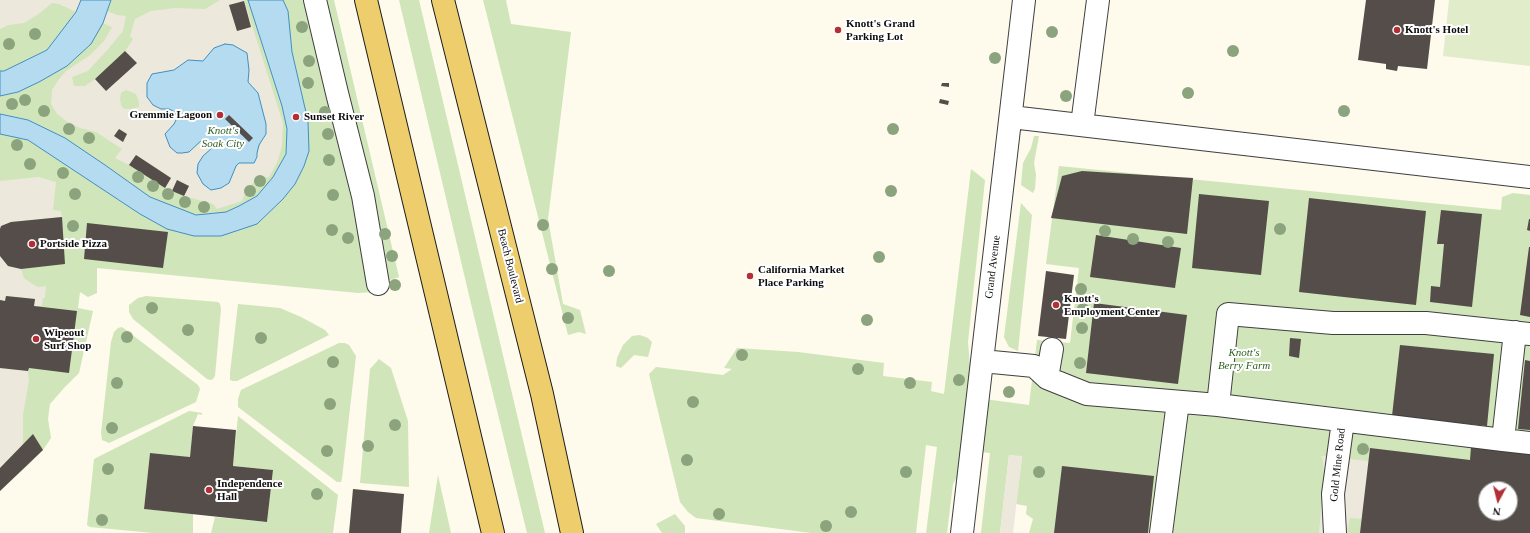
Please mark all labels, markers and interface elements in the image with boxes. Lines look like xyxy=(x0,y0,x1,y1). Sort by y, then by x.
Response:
place label: Knott's Grand Parking Lot xyxy=(846,17,915,43)
place label: Knott's Hotel xyxy=(1405,23,1468,37)
marker: Knott's Grand Parking Lot xyxy=(833,25,843,35)
marker: Knott's Hotel xyxy=(1392,25,1402,35)
place label: Gremmie Lagoon xyxy=(129,108,212,122)
marker: Gremmie Lagoon xyxy=(215,110,225,120)
place label: Sunset River xyxy=(304,110,364,124)
marker: Sunset River xyxy=(291,112,301,122)
park label: Knott's Soak City xyxy=(202,124,244,150)
street label: Beach Boulevard xyxy=(494,228,526,304)
street label: Grand Avenue xyxy=(983,235,1003,299)
place label: Portside Pizza xyxy=(40,237,107,251)
marker: Portside Pizza xyxy=(27,239,37,249)
place label: California Market Place Parking xyxy=(758,263,844,289)
marker: California Market Place Parking xyxy=(745,271,755,281)
place label: Knott's Employment Center xyxy=(1064,292,1160,318)
marker: Knott's Employment Center xyxy=(1051,300,1061,310)
place label: Wipeout Surf Shop xyxy=(44,326,91,352)
marker: Wipeout Surf Shop xyxy=(31,334,41,344)
park label: Knott's Berry Farm xyxy=(1218,346,1270,372)
street label: Gold Mine Road xyxy=(1328,428,1348,502)
place label: Independence Hall xyxy=(217,477,282,503)
north arrow xyxy=(1478,481,1518,521)
marker: Independence Hall xyxy=(204,485,214,495)
text: N xyxy=(1492,505,1501,518)

